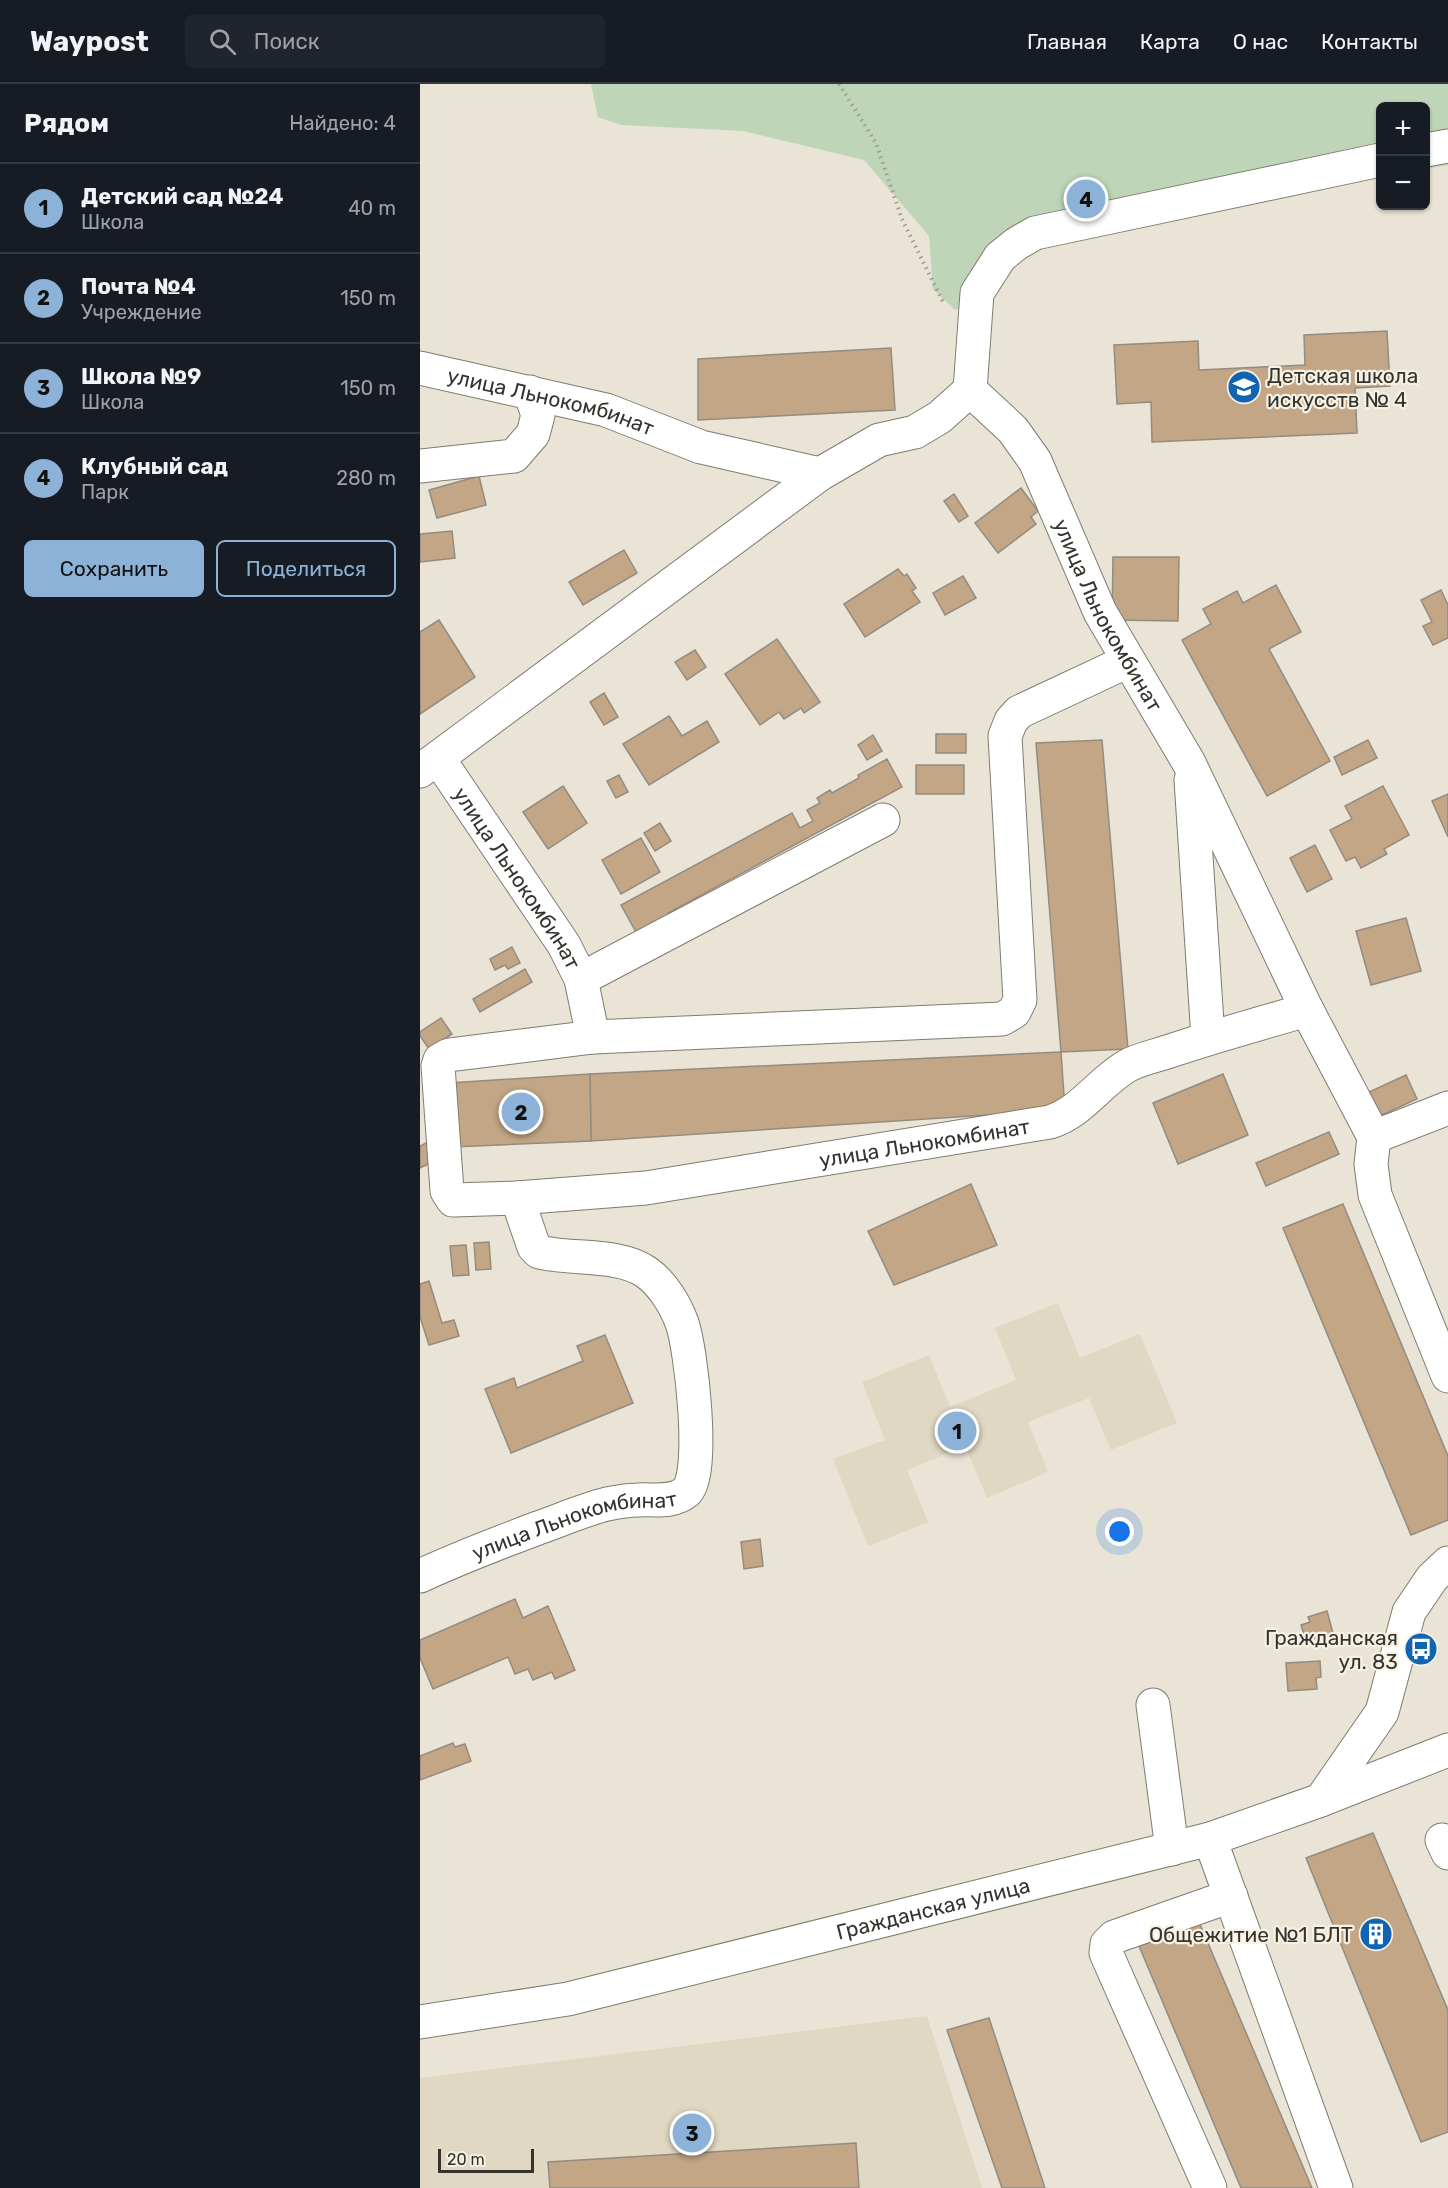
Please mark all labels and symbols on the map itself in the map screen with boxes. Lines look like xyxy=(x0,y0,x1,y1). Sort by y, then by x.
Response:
pin: 4 xyxy=(1066,176,1106,222)
street label: улица Льнокомбинат xyxy=(445,362,658,440)
place label: Детская школа искусств № 4 xyxy=(1267,363,1418,412)
school or university icon: Детская школа искусств № 4 xyxy=(1226,369,1262,405)
street label: улица Льнокомбинат xyxy=(1049,515,1168,716)
street label: улица Льнокомбинат xyxy=(449,782,586,973)
pin: 2 xyxy=(502,1090,540,1134)
street label: улица Льнокомбинат xyxy=(817,1113,1032,1172)
pin: 1 xyxy=(938,1408,976,1454)
street label: улица Льнокомбинат xyxy=(468,1485,679,1565)
your location xyxy=(1105,1517,1134,1546)
place label: Гражданская ул. 83 xyxy=(1265,1625,1398,1674)
bus stop icon: Гражданская ул. 83 xyxy=(1403,1631,1439,1667)
street label: Гражданская улица xyxy=(834,1872,1032,1944)
building icon: Общежитие №1 БЛТ xyxy=(1358,1916,1394,1952)
place label: Общежитие №1 БЛТ xyxy=(1149,1922,1353,1947)
pin: 3 xyxy=(672,2110,712,2156)
scale bar xyxy=(438,2146,534,2174)

